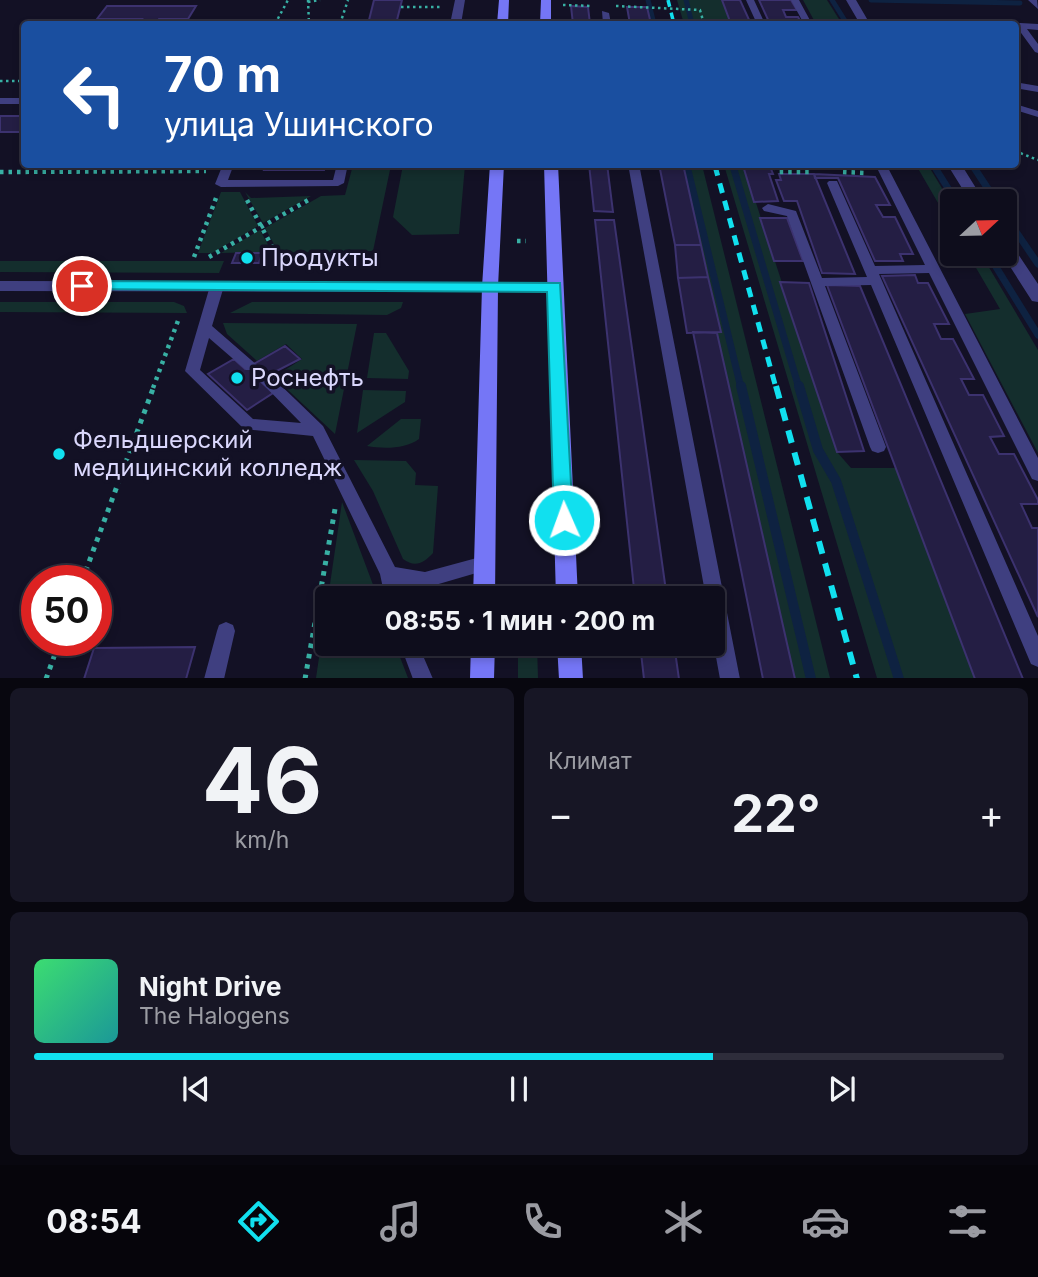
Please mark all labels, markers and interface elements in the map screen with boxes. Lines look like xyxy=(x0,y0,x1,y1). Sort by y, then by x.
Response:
text: 70 m xyxy=(164,45,281,104)
icon: left xyxy=(49,49,140,140)
text: улица Ушинского xyxy=(164,105,434,144)
north arrow xyxy=(940,189,1017,266)
map controls xyxy=(940,189,1017,266)
place label: Продукты xyxy=(261,243,379,272)
marker: Продукты xyxy=(239,250,255,266)
pin xyxy=(52,256,112,316)
icon: arrive xyxy=(63,267,101,305)
place label: Роснефть xyxy=(251,363,364,392)
marker: Роснефть xyxy=(229,370,245,386)
place label: Фельдшерский медицинский колледж xyxy=(73,425,342,482)
marker: Фельдшерский медицинский колледж xyxy=(51,446,67,462)
position arrow xyxy=(527,483,601,557)
speed limit sign: 50 xyxy=(21,565,112,656)
text: 08:55 · 1 мин · 200 m xyxy=(385,605,655,636)
text: 46 xyxy=(202,725,322,835)
text: Климат xyxy=(548,747,632,775)
text: 22° xyxy=(731,782,821,845)
text: − xyxy=(548,791,573,837)
text: + xyxy=(979,791,1004,837)
text: km/h xyxy=(235,826,289,854)
text: Night Drive xyxy=(139,971,281,1002)
text: The Halogens xyxy=(139,1002,290,1030)
icon: previous xyxy=(177,1070,215,1108)
icon: pause xyxy=(500,1070,538,1108)
icon: next xyxy=(823,1070,861,1108)
icon: directions xyxy=(234,1197,283,1246)
icon: music xyxy=(376,1197,425,1246)
icon: phone xyxy=(518,1197,567,1246)
icon: climate xyxy=(659,1197,708,1246)
icon: car xyxy=(801,1197,850,1246)
icon: filters xyxy=(943,1197,992,1246)
text: 08:54 xyxy=(46,1202,142,1241)

